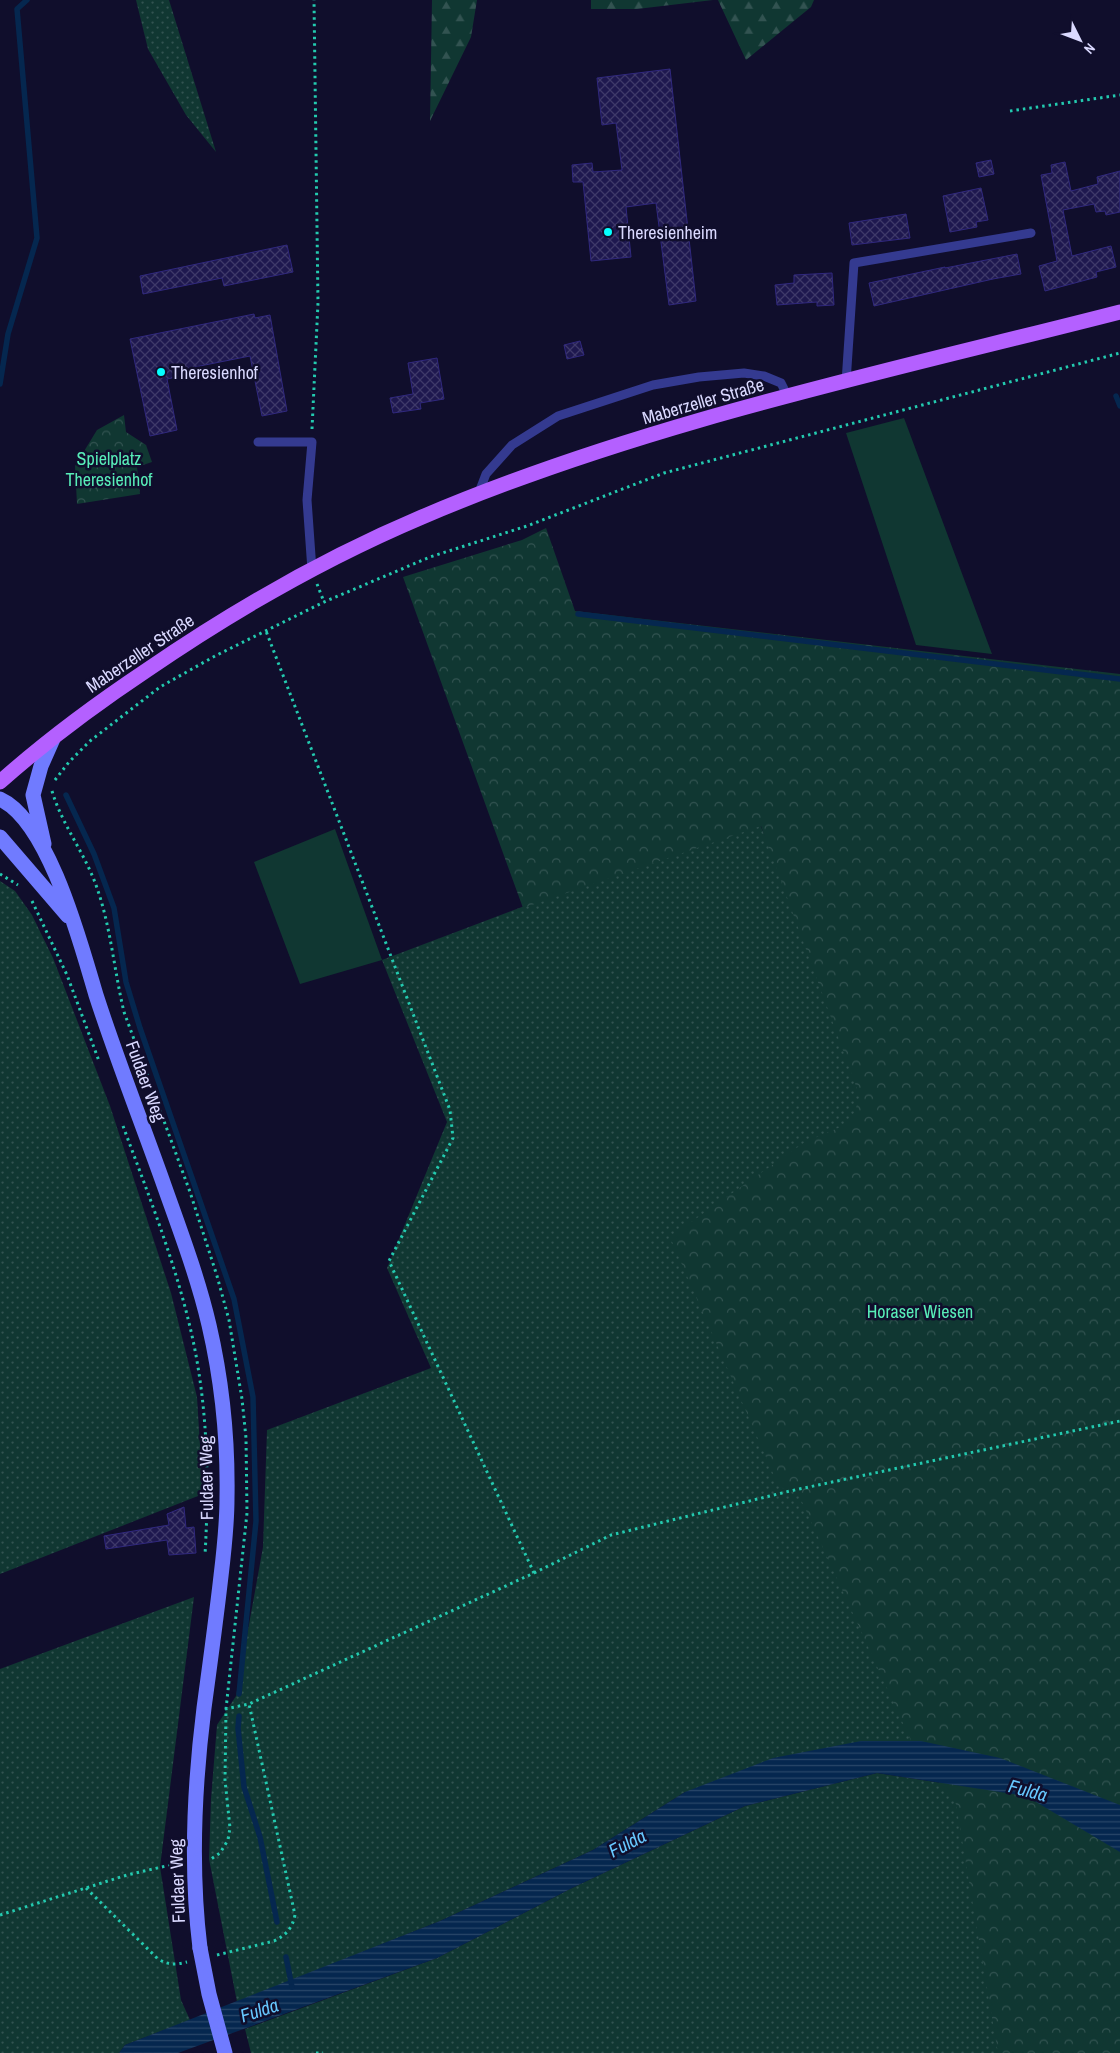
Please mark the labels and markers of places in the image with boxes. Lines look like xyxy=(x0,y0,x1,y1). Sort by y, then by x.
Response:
place label: Theresienheim xyxy=(618,220,717,245)
marker: Theresienheim xyxy=(602,226,614,238)
place label: Theresienhof xyxy=(171,360,259,385)
marker: Theresienhof xyxy=(155,366,167,378)

